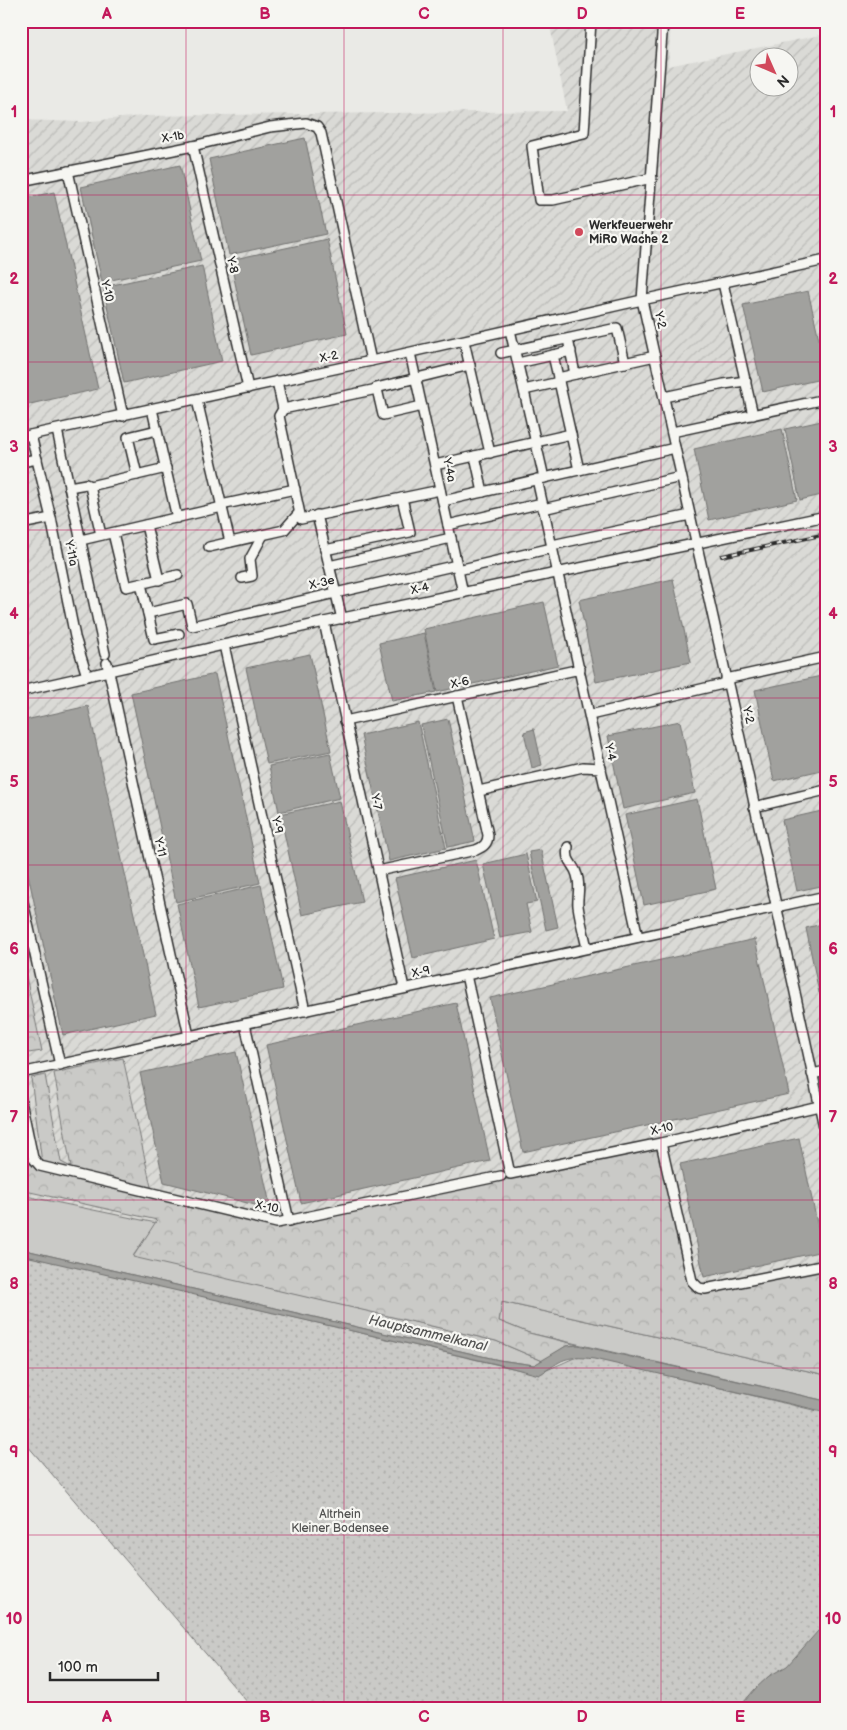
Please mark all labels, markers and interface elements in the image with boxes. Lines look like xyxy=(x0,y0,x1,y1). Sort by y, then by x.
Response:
text: A xyxy=(101,5,112,24)
text: B xyxy=(259,5,271,24)
text: C xyxy=(418,5,430,24)
text: D xyxy=(576,5,588,24)
text: E xyxy=(735,5,745,24)
north arrow xyxy=(750,48,800,98)
text: N xyxy=(773,71,793,91)
text: 1 xyxy=(11,103,17,122)
text: 1 xyxy=(830,103,836,122)
street label: X-1b xyxy=(160,128,186,147)
place label: Werkfeuerwehr MiRo Wache 2 xyxy=(589,218,673,247)
marker: Werkfeuerwehr MiRo Wache 2 xyxy=(573,226,585,238)
street label: Y-8 xyxy=(223,254,241,275)
text: 2 xyxy=(9,270,19,289)
text: 2 xyxy=(828,270,838,289)
street label: Y-10 xyxy=(97,278,117,303)
street label: Y-2 xyxy=(651,309,669,330)
street label: X-2 xyxy=(318,348,339,366)
text: 3 xyxy=(9,438,19,457)
text: 3 xyxy=(828,438,838,457)
street label: Y-4a xyxy=(439,456,459,484)
street label: Y-11a xyxy=(61,538,81,568)
street label: X-3e xyxy=(307,573,336,593)
street label: X-4 xyxy=(408,580,431,598)
text: 4 xyxy=(9,605,19,624)
text: 4 xyxy=(828,605,838,624)
street label: X-6 xyxy=(448,674,471,692)
street label: Y-2 xyxy=(739,704,757,725)
street label: Y-4 xyxy=(601,741,619,763)
text: 5 xyxy=(9,773,19,792)
text: 5 xyxy=(828,773,838,792)
street label: Y-7 xyxy=(367,792,385,812)
street label: Y-9 xyxy=(268,814,286,835)
street label: Y-11 xyxy=(150,835,169,858)
text: 6 xyxy=(9,940,19,959)
text: 6 xyxy=(828,940,838,959)
street label: X-9 xyxy=(410,963,431,981)
text: 7 xyxy=(10,1108,19,1127)
text: 7 xyxy=(829,1108,838,1127)
street label: X-10 xyxy=(648,1119,675,1139)
street label: X-10 xyxy=(253,1197,280,1217)
text: 8 xyxy=(9,1275,19,1294)
text: 8 xyxy=(828,1275,838,1294)
water label: Hauptsammelkanal xyxy=(367,1311,490,1355)
text: 9 xyxy=(9,1443,19,1462)
text: 9 xyxy=(828,1443,838,1462)
park label: Altrhein Kleiner Bodensee xyxy=(291,1507,389,1536)
text: 10 xyxy=(6,1610,22,1629)
text: 10 xyxy=(825,1610,841,1629)
scale bar xyxy=(50,1650,158,1682)
text: 100 m xyxy=(58,1658,98,1677)
text: A xyxy=(101,1708,112,1727)
text: B xyxy=(259,1708,271,1727)
text: C xyxy=(418,1708,430,1727)
text: D xyxy=(576,1708,588,1727)
text: E xyxy=(735,1708,745,1727)

